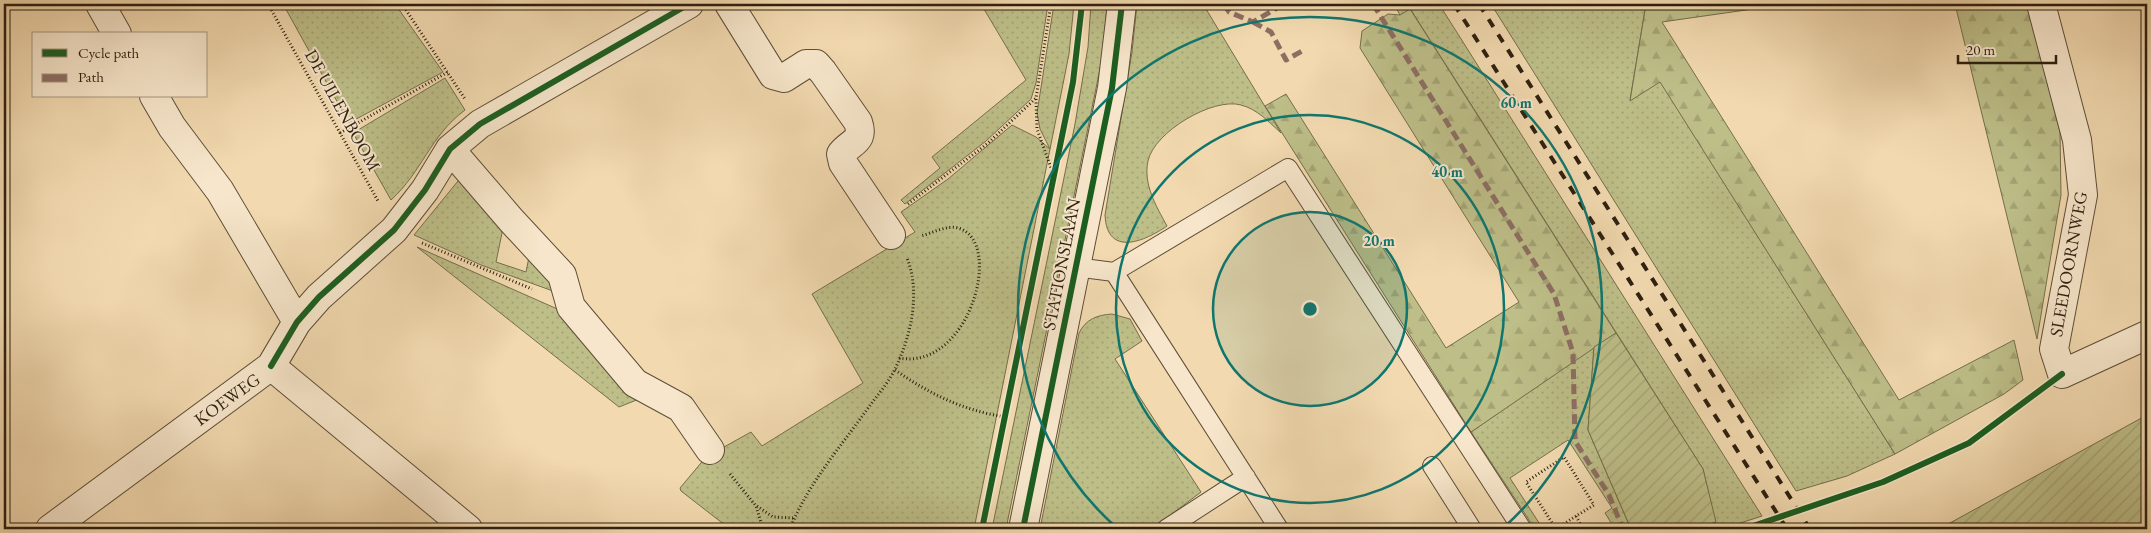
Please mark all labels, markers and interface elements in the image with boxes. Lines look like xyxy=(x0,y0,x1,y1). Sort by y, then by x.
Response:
legend xyxy=(32,32,208,98)
scale bar xyxy=(1958,32,2056,64)
text: 20 m xyxy=(1966,40,1995,59)
text: Cycle path xyxy=(78,43,140,62)
street label: DE UILENBOOM xyxy=(300,45,386,175)
text: Path xyxy=(78,67,104,86)
text: 60 m xyxy=(1500,93,1532,112)
text: 40 m xyxy=(1431,162,1463,181)
street label: SLEEDOORNWEG xyxy=(2044,190,2092,338)
street label: STATIONSLAAN xyxy=(1037,195,1085,332)
text: 20 m xyxy=(1363,231,1395,250)
centre of rings xyxy=(1301,300,1319,318)
street label: KOEWEG xyxy=(190,367,264,431)

